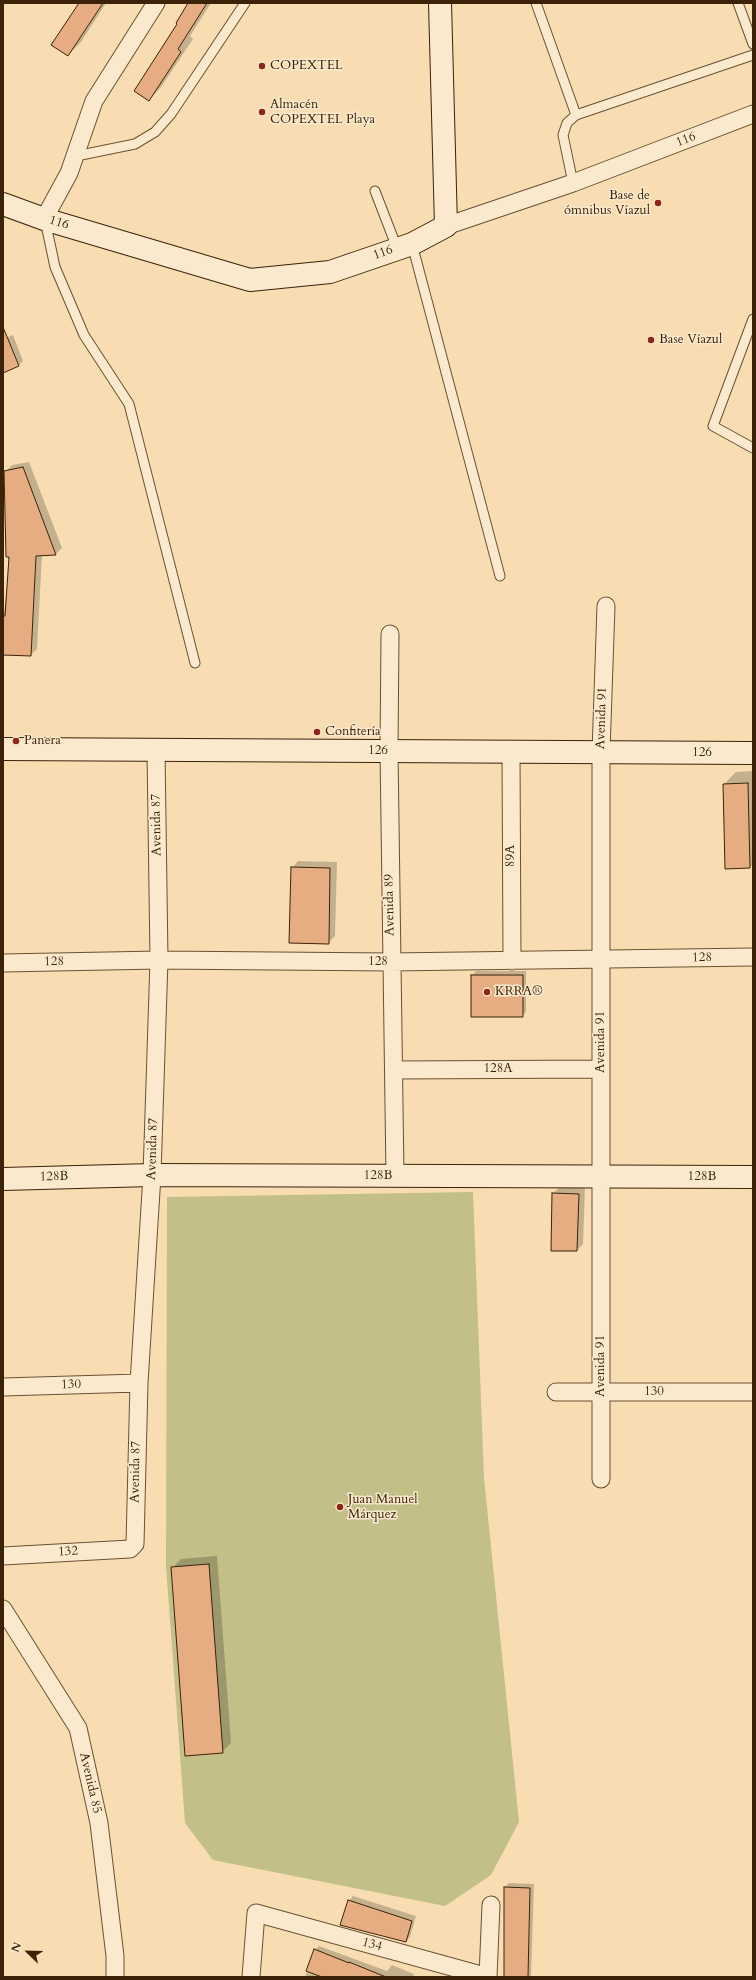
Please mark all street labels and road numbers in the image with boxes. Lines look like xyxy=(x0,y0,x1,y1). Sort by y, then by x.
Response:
street label: 116 xyxy=(674,129,698,151)
street label: 116 xyxy=(47,213,71,233)
street label: 116 xyxy=(371,242,395,264)
street label: Avenida 91 xyxy=(593,687,611,749)
street label: 126 xyxy=(368,743,388,759)
street label: 126 xyxy=(692,745,712,761)
street label: Avenida 87 xyxy=(149,794,165,856)
street label: 89A xyxy=(503,845,519,867)
street label: Avenida 89 xyxy=(382,874,398,936)
street label: 128 xyxy=(692,950,712,966)
street label: 128 xyxy=(44,954,64,970)
street label: 128 xyxy=(368,954,388,970)
street label: Avenida 91 xyxy=(593,1011,609,1073)
street label: 128A xyxy=(483,1061,513,1077)
street label: Avenida 87 xyxy=(144,1118,162,1180)
street label: 128B xyxy=(364,1168,392,1184)
street label: 128B xyxy=(39,1169,69,1185)
street label: 128B xyxy=(688,1169,716,1185)
street label: Avenida 91 xyxy=(593,1335,609,1397)
street label: 130 xyxy=(61,1377,81,1393)
street label: 130 xyxy=(644,1384,664,1400)
street label: Avenida 87 xyxy=(128,1441,144,1503)
street label: 132 xyxy=(58,1544,78,1560)
street label: Avenida 85 xyxy=(75,1751,105,1815)
street label: 134 xyxy=(360,1935,384,1955)

